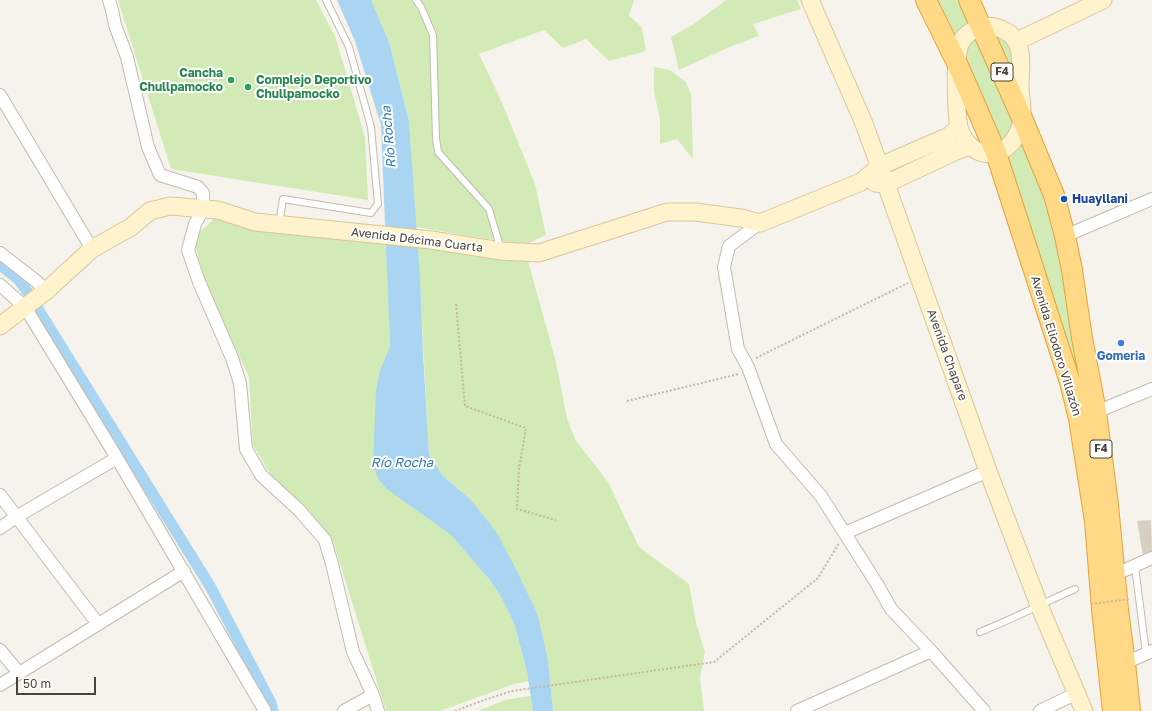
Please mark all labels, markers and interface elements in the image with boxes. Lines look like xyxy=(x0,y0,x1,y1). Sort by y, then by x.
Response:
road number: F4 xyxy=(991,63,1013,81)
place label: Cancha Chullpamocko xyxy=(139,66,223,94)
place label: Complejo Deportivo Chullpamocko xyxy=(256,73,372,101)
marker: Cancha Chullpamocko xyxy=(226,75,236,85)
marker: Complejo Deportivo Chullpamocko xyxy=(243,82,253,92)
water label: Río Rocha xyxy=(379,105,399,169)
place label: Huayllani xyxy=(1072,192,1128,206)
marker: Huayllani xyxy=(1059,194,1069,204)
street label: Avenida Décima Cuarta xyxy=(350,225,484,255)
street label: Avenida Eliodoro Villazón xyxy=(1028,274,1084,418)
street label: Avenida Chapare xyxy=(924,307,970,403)
marker: Gomeria xyxy=(1116,338,1126,348)
place label: Gomeria xyxy=(1097,349,1145,363)
road number: F4 xyxy=(1090,440,1112,458)
water label: Río Rocha xyxy=(371,455,433,471)
scale bar xyxy=(18,669,98,695)
text: 50 m xyxy=(23,676,51,691)

